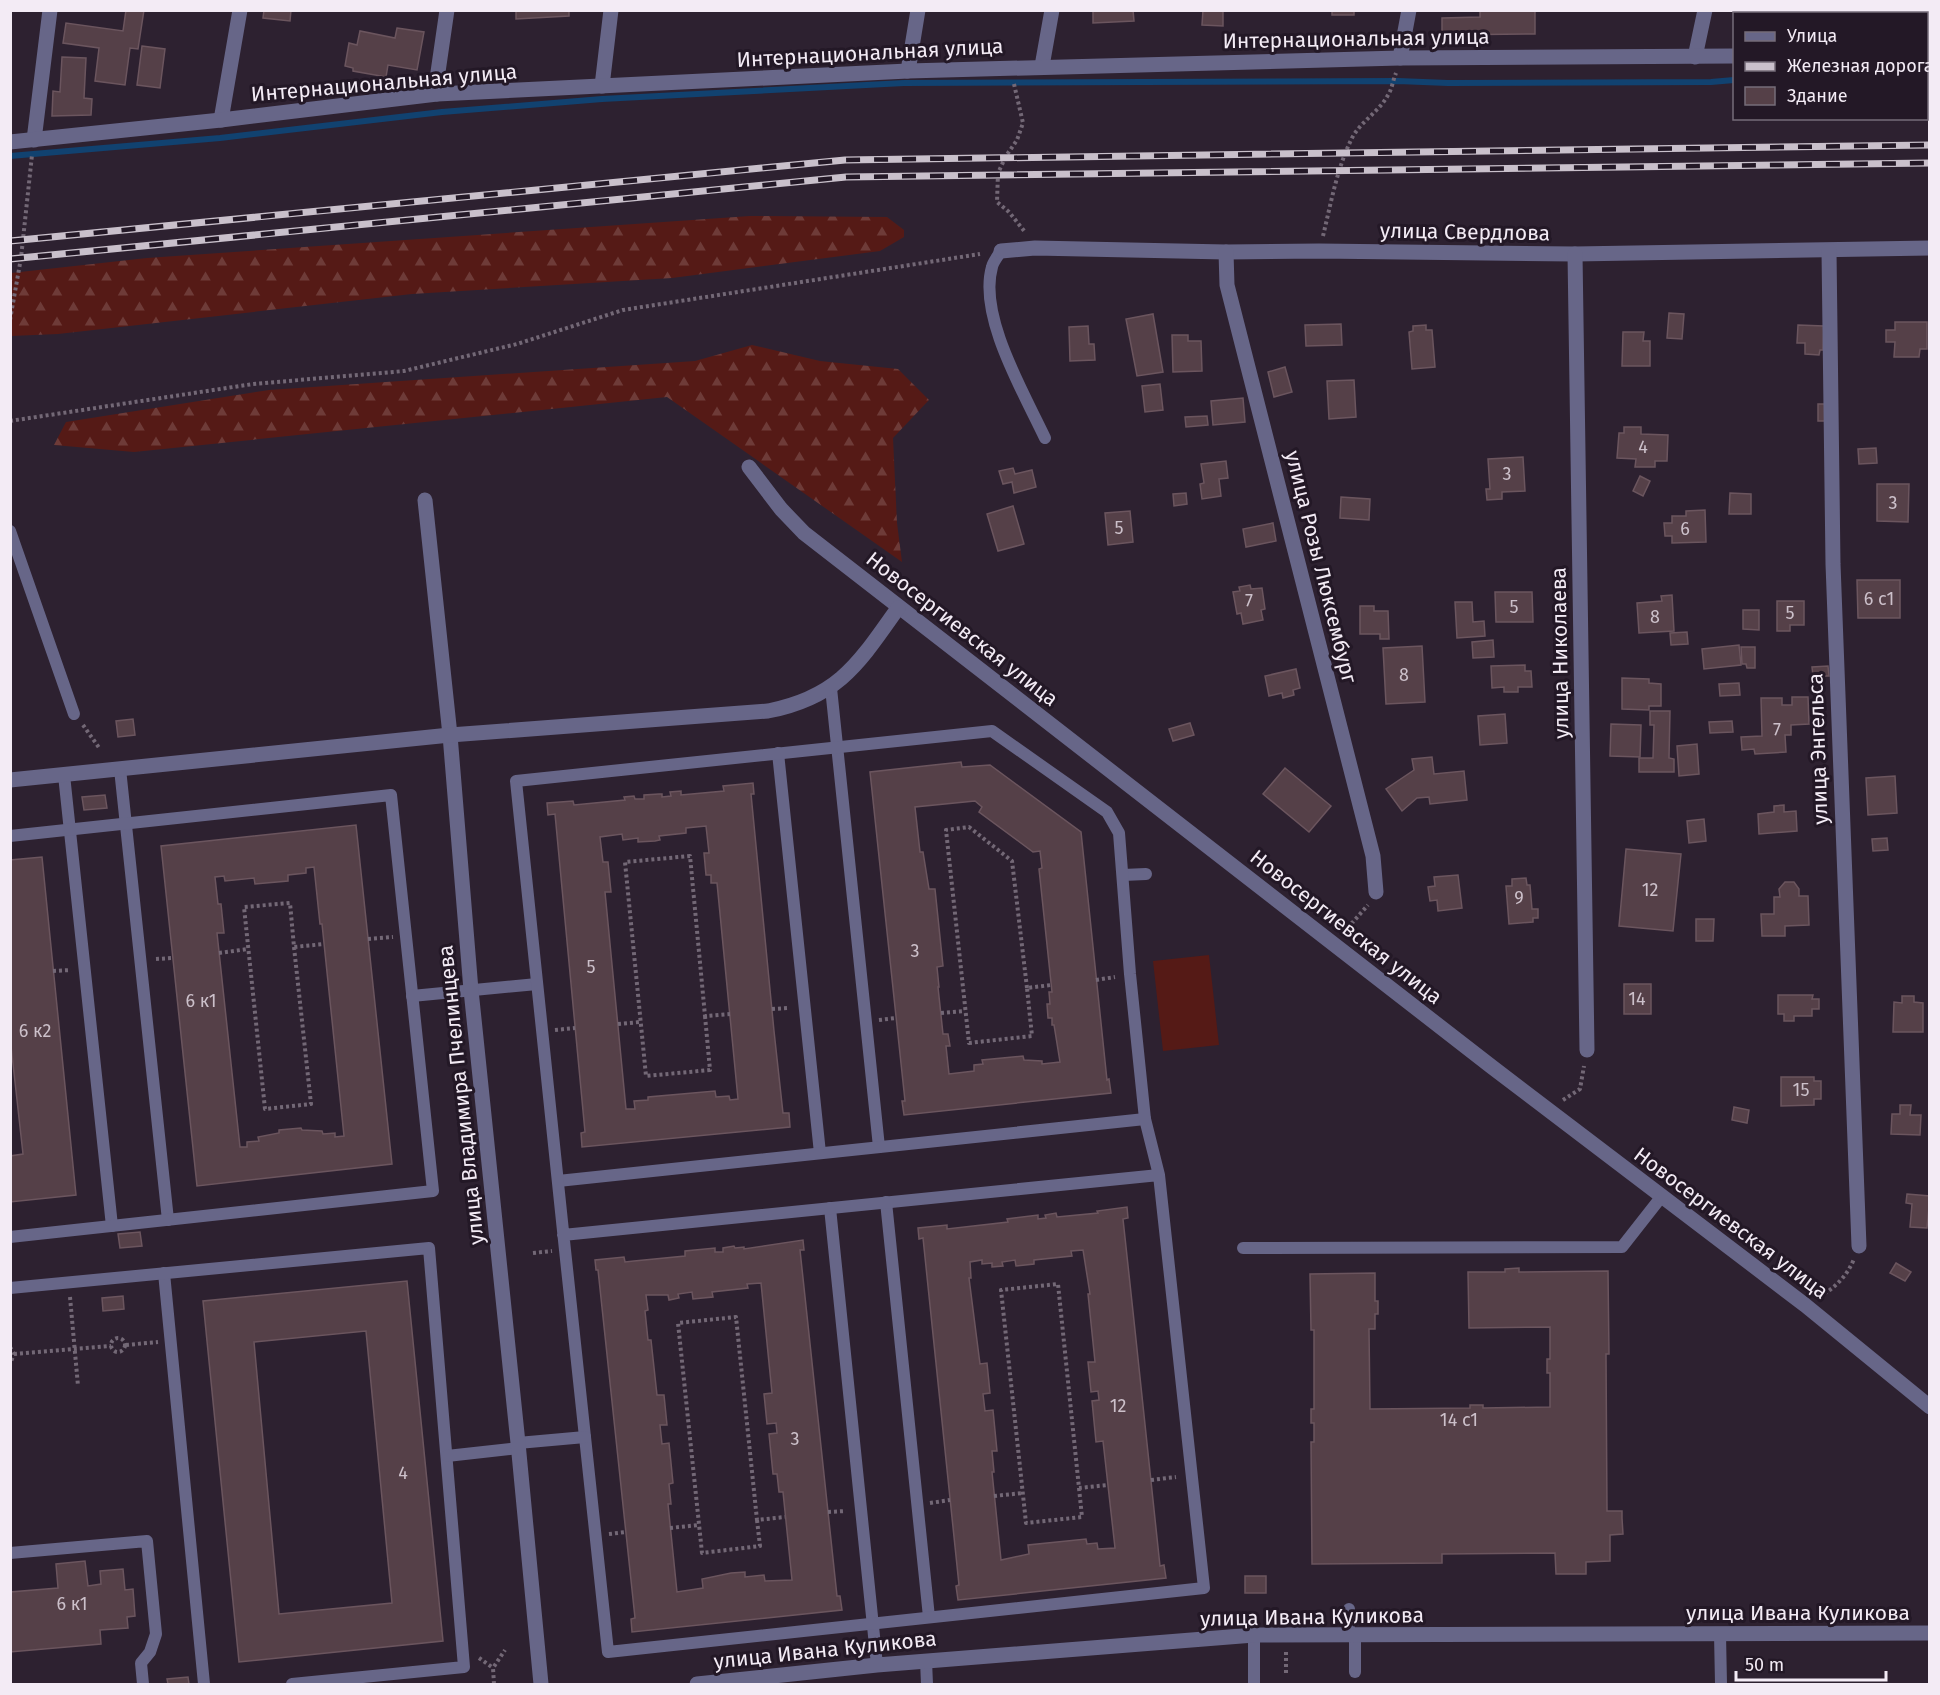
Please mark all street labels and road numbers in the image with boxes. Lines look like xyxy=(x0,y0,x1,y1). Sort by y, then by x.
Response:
street label: Интернациональная улица xyxy=(1222,24,1490,54)
street label: Интернациональная улица xyxy=(736,33,1004,73)
street label: Интернациональная улица xyxy=(250,58,518,108)
street label: улица Свердлова xyxy=(1380,218,1550,246)
street label: улица Розы Люксембург xyxy=(1279,448,1363,686)
street label: Новосергиевская улица xyxy=(861,546,1063,712)
street label: улица Николаева xyxy=(1546,567,1574,739)
street label: улица Энгельса xyxy=(1802,673,1834,825)
street label: Новосергиевская улица xyxy=(1245,844,1447,1010)
street label: улица Владимира Пчелинцева xyxy=(432,944,490,1246)
street label: Новосергиевская улица xyxy=(1629,1141,1833,1305)
street label: улица Ивана Куликова xyxy=(1686,1600,1910,1626)
street label: улица Ивана Куликова xyxy=(1200,1602,1424,1632)
street label: улица Ивана Куликова xyxy=(712,1625,938,1675)

